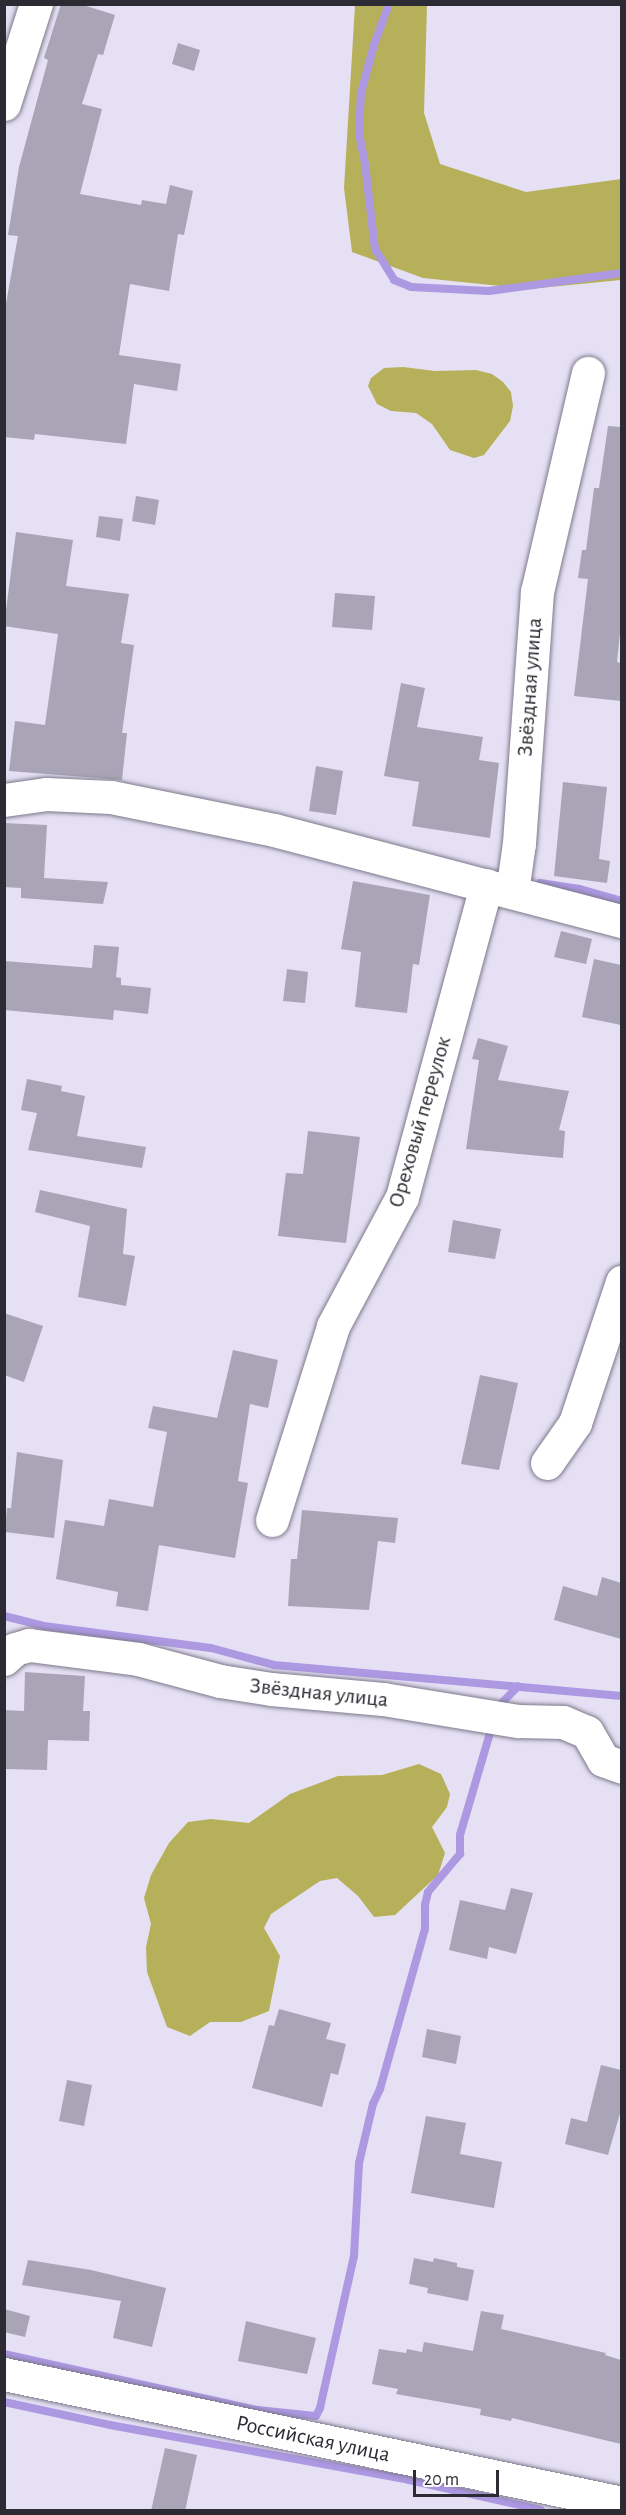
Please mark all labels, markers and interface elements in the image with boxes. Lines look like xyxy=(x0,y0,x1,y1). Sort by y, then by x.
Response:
street label: Звёздная улица xyxy=(512,617,548,757)
street label: Ореховый переулок xyxy=(383,1033,457,1211)
street label: Звёздная улица xyxy=(248,1673,390,1713)
street label: Российская улица xyxy=(234,2410,392,2468)
scale bar xyxy=(416,2458,502,2496)
text: 20 m xyxy=(424,2471,459,2489)

